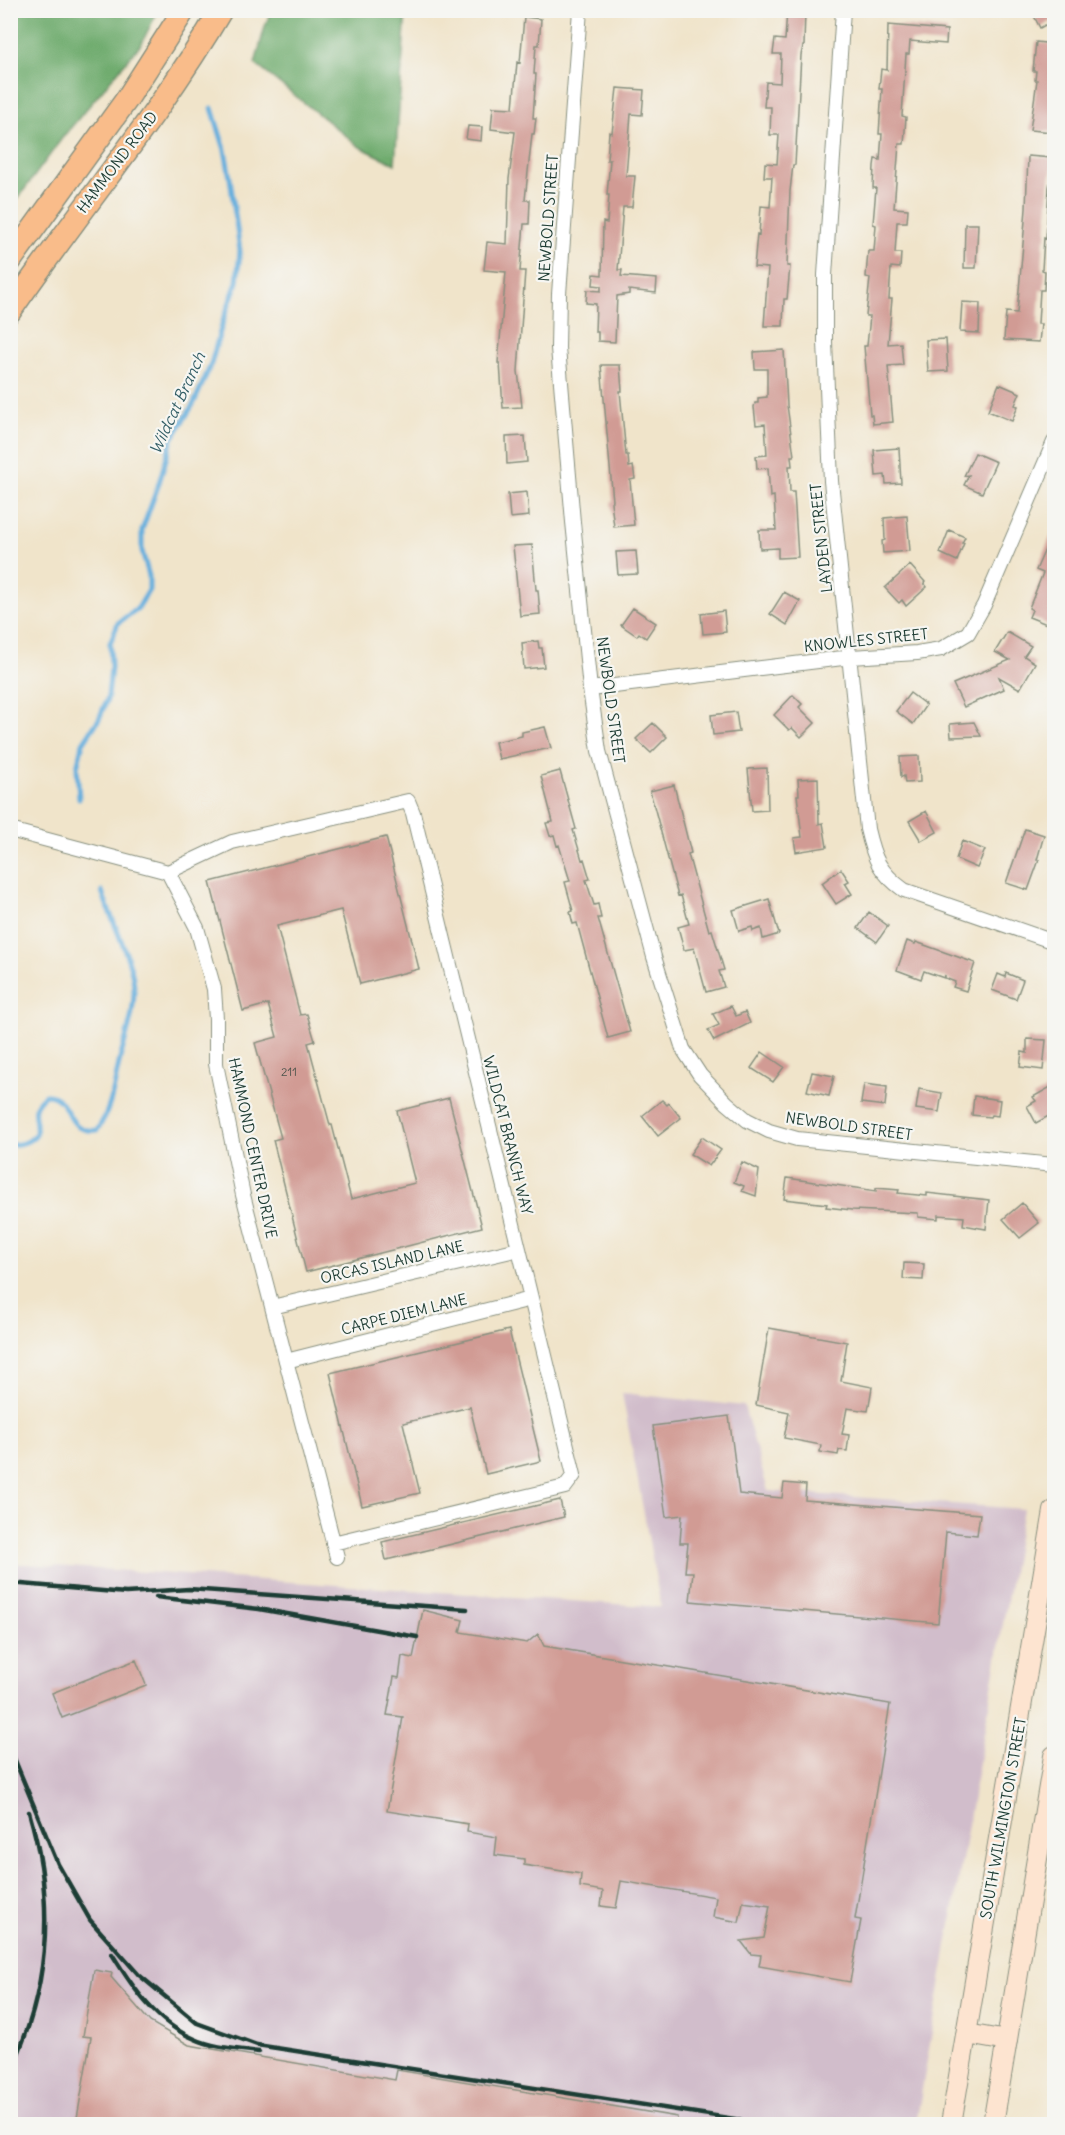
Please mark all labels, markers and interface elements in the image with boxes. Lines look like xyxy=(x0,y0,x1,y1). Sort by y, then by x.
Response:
street label: HAMMOND ROAD xyxy=(73,107,161,217)
street label: NEWBOLD STREET xyxy=(534,153,562,282)
water label: Wildcat Branch xyxy=(145,348,210,457)
street label: LAYDEN STREET xyxy=(806,482,836,594)
street label: KNOWLES STREET xyxy=(803,624,929,656)
street label: NEWBOLD STREET xyxy=(593,635,629,765)
street label: WILDCAT BRANCH WAY xyxy=(479,1054,537,1217)
street label: HAMMOND CENTER DRIVE xyxy=(225,1056,282,1240)
house number: 211 xyxy=(281,1064,297,1079)
street label: NEWBOLD STREET xyxy=(784,1108,914,1144)
street label: ORCAS ISLAND LANE xyxy=(318,1236,466,1288)
street label: CARPE DIEM LANE xyxy=(339,1289,469,1339)
street label: SOUTH WILMINGTON STREET xyxy=(976,1715,1030,1920)

